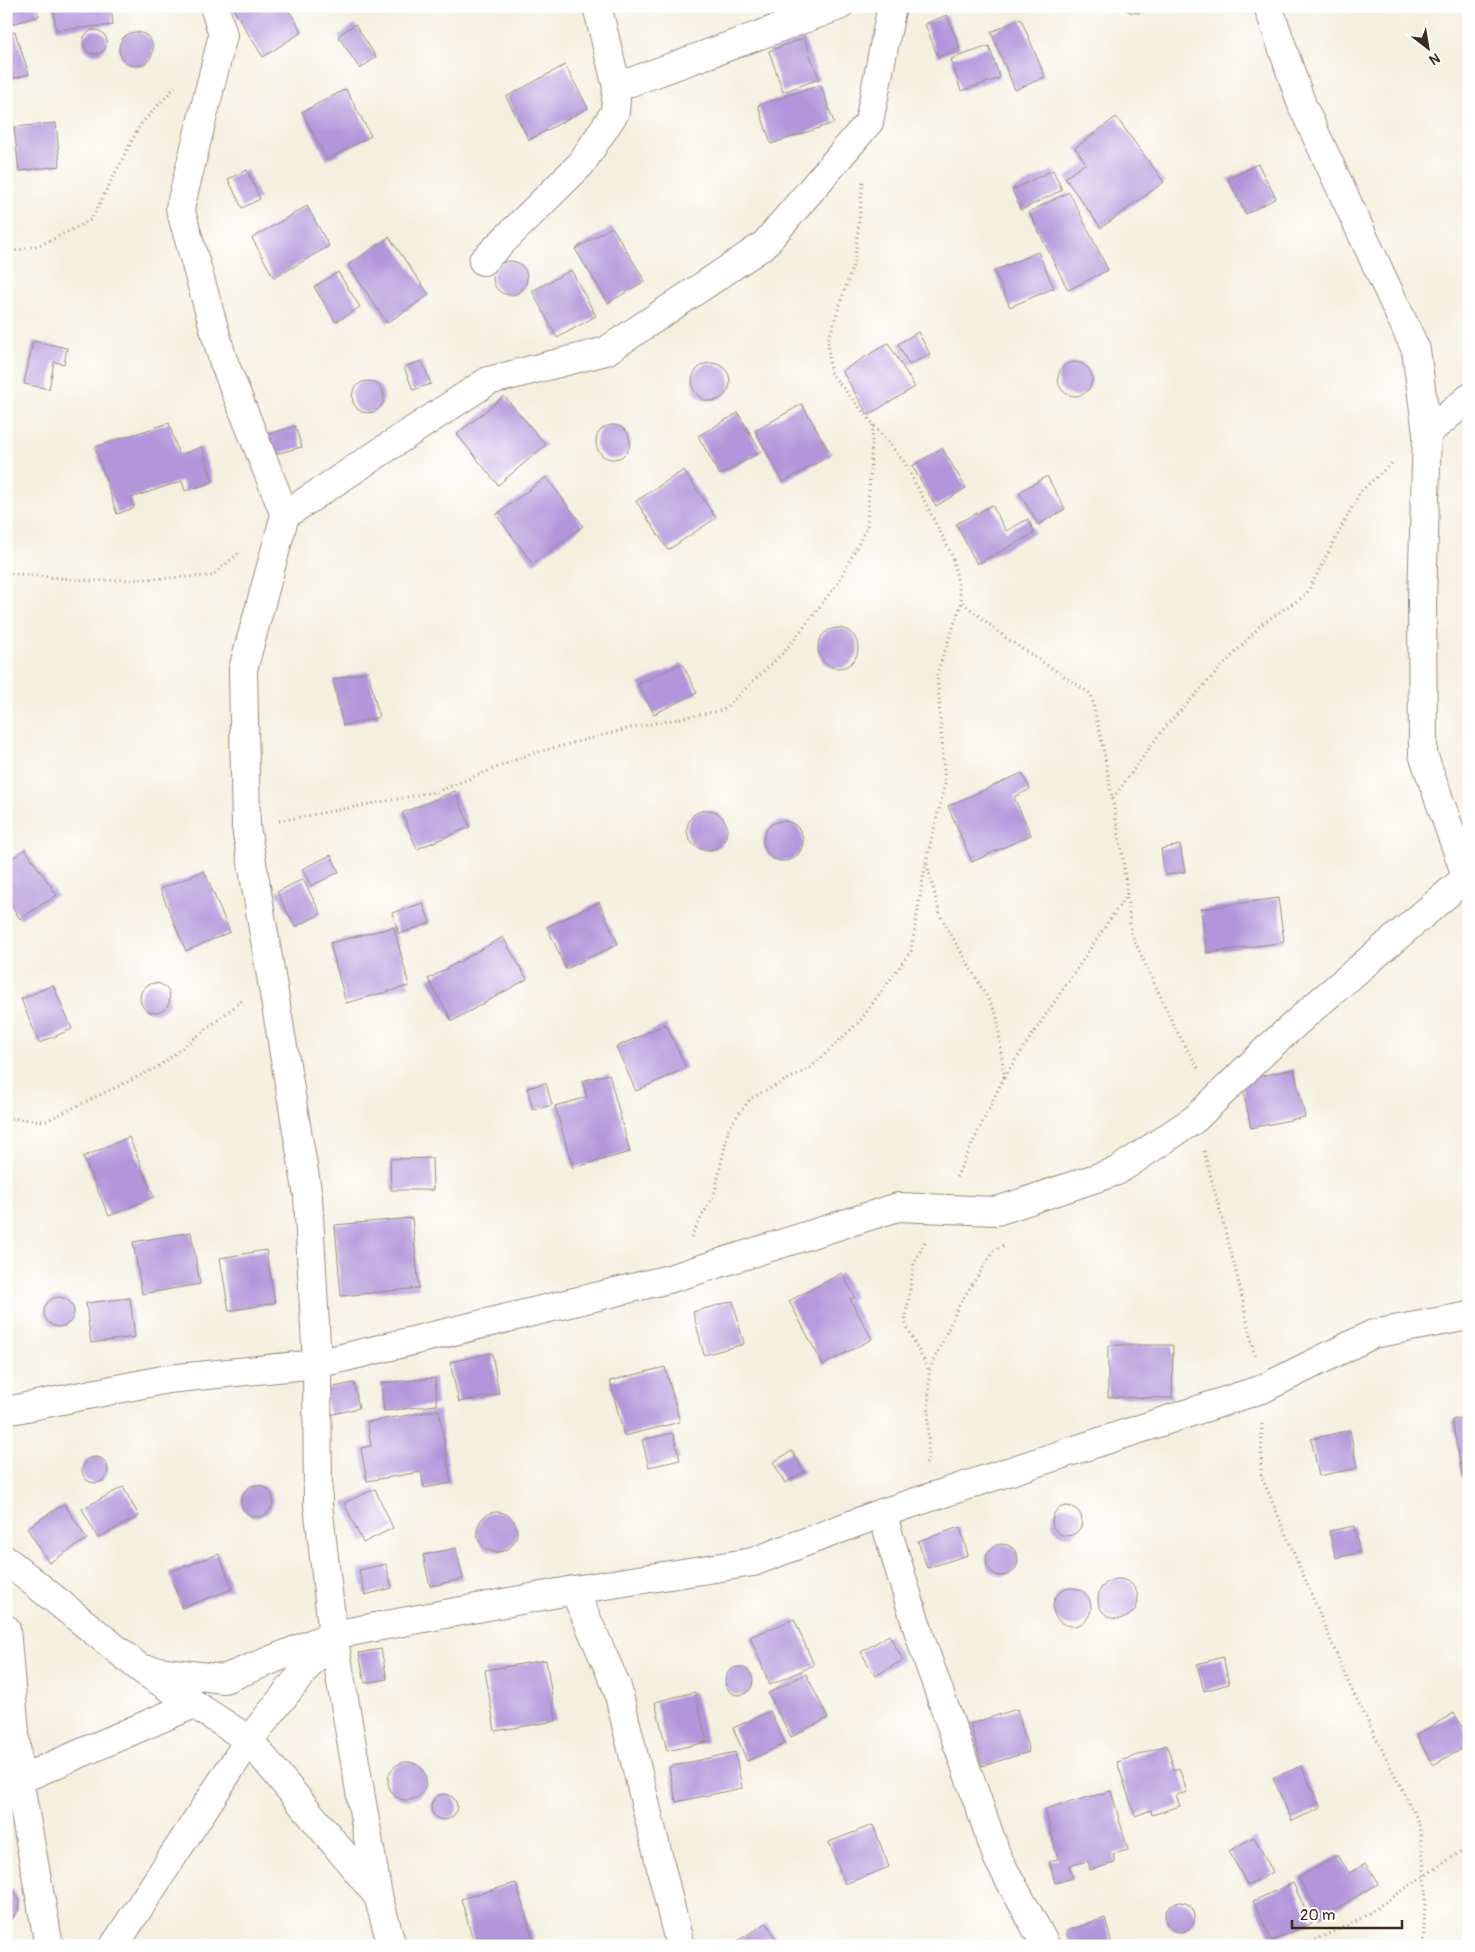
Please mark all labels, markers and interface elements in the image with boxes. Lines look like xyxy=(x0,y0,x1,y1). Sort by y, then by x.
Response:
north arrow xyxy=(1402,22,1452,72)
text: N xyxy=(1426,49,1443,68)
scale bar xyxy=(1292,1897,1402,1929)
text: 20 m xyxy=(1300,1906,1335,1925)

